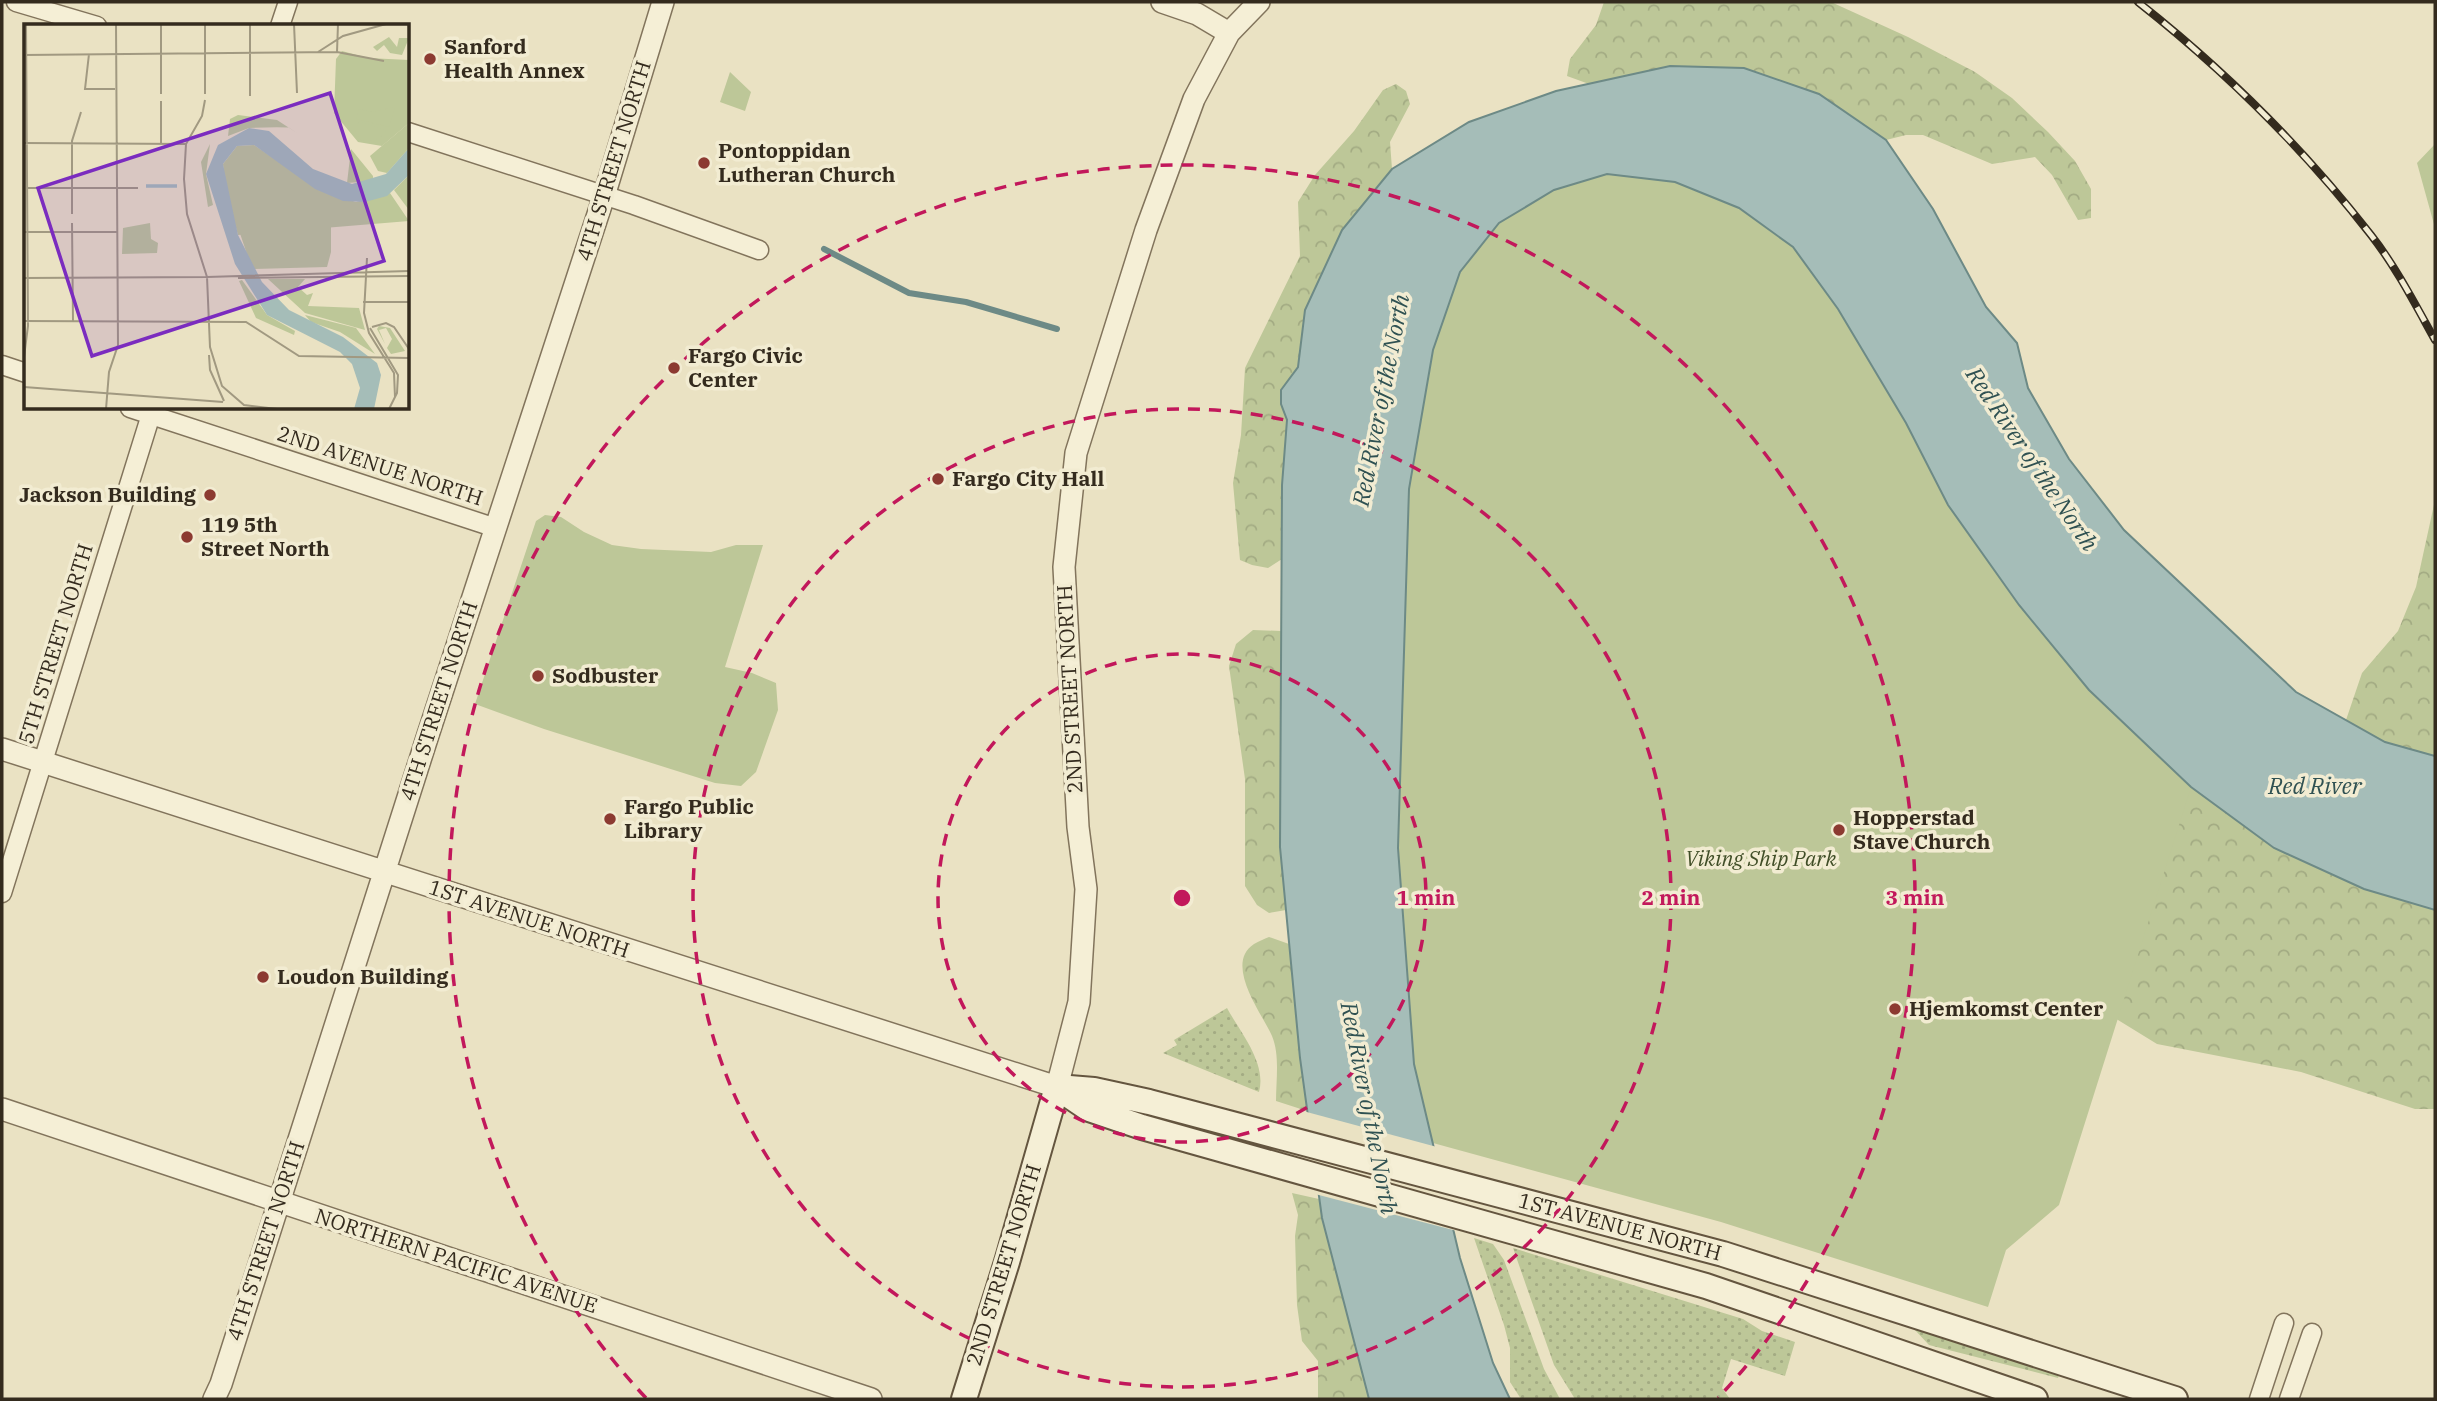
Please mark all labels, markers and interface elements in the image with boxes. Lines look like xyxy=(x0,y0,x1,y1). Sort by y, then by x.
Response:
inset map xyxy=(24,24,410,410)
place label: Sanford Health Annex xyxy=(444,32,585,84)
marker: Sanford Health Annex xyxy=(422,51,438,67)
street label: 4TH STREET NORTH xyxy=(569,57,657,264)
place label: Pontoppidan Lutheran Church xyxy=(718,136,896,188)
marker: Pontoppidan Lutheran Church xyxy=(696,155,712,171)
water label: Red River of the North xyxy=(1345,291,1415,509)
place label: Fargo Civic Center xyxy=(688,341,803,393)
marker: Fargo Civic Center xyxy=(666,360,682,376)
water label: Red River of the North xyxy=(1960,360,2106,556)
street label: 2ND AVENUE NORTH xyxy=(274,419,487,512)
place label: Fargo City Hall xyxy=(952,464,1104,492)
marker: Fargo City Hall xyxy=(930,471,946,487)
place label: Jackson Building xyxy=(19,480,197,508)
marker: Jackson Building xyxy=(202,487,218,503)
place label: 119 5th Street North xyxy=(201,510,330,562)
marker: 119 5th Street North xyxy=(179,529,195,545)
street label: 5TH STREET NORTH xyxy=(11,540,99,747)
street label: 2ND STREET NORTH xyxy=(1050,584,1088,794)
street label: 4TH STREET NORTH xyxy=(393,597,484,804)
place label: Sodbuster xyxy=(552,661,659,689)
marker: Sodbuster xyxy=(530,668,546,684)
water label: Red River xyxy=(2267,770,2363,800)
place label: Fargo Public Library xyxy=(624,792,754,844)
place label: Hopperstad Stave Church xyxy=(1853,803,1991,855)
marker: Fargo Public Library xyxy=(602,811,618,827)
marker: Hopperstad Stave Church xyxy=(1831,822,1847,838)
park label: Viking Ship Park xyxy=(1685,844,1838,872)
street label: 1ST AVENUE NORTH xyxy=(425,872,633,964)
text: 1 min xyxy=(1397,883,1455,911)
text: 2 min xyxy=(1642,883,1700,911)
text: 3 min xyxy=(1886,883,1944,911)
centre of rings xyxy=(1170,886,1194,910)
place label: Loudon Building xyxy=(277,962,449,990)
marker: Loudon Building xyxy=(255,969,271,985)
place label: Hjemkomst Center xyxy=(1909,994,2104,1022)
water label: Red River of the North xyxy=(1334,998,1405,1217)
marker: Hjemkomst Center xyxy=(1887,1001,1903,1017)
street label: 4TH STREET NORTH xyxy=(220,1137,311,1344)
street label: 2ND STREET NORTH xyxy=(959,1161,1047,1369)
street label: 1ST AVENUE NORTH xyxy=(1516,1185,1725,1267)
street label: NORTHERN PACIFIC AVENUE xyxy=(311,1201,601,1319)

